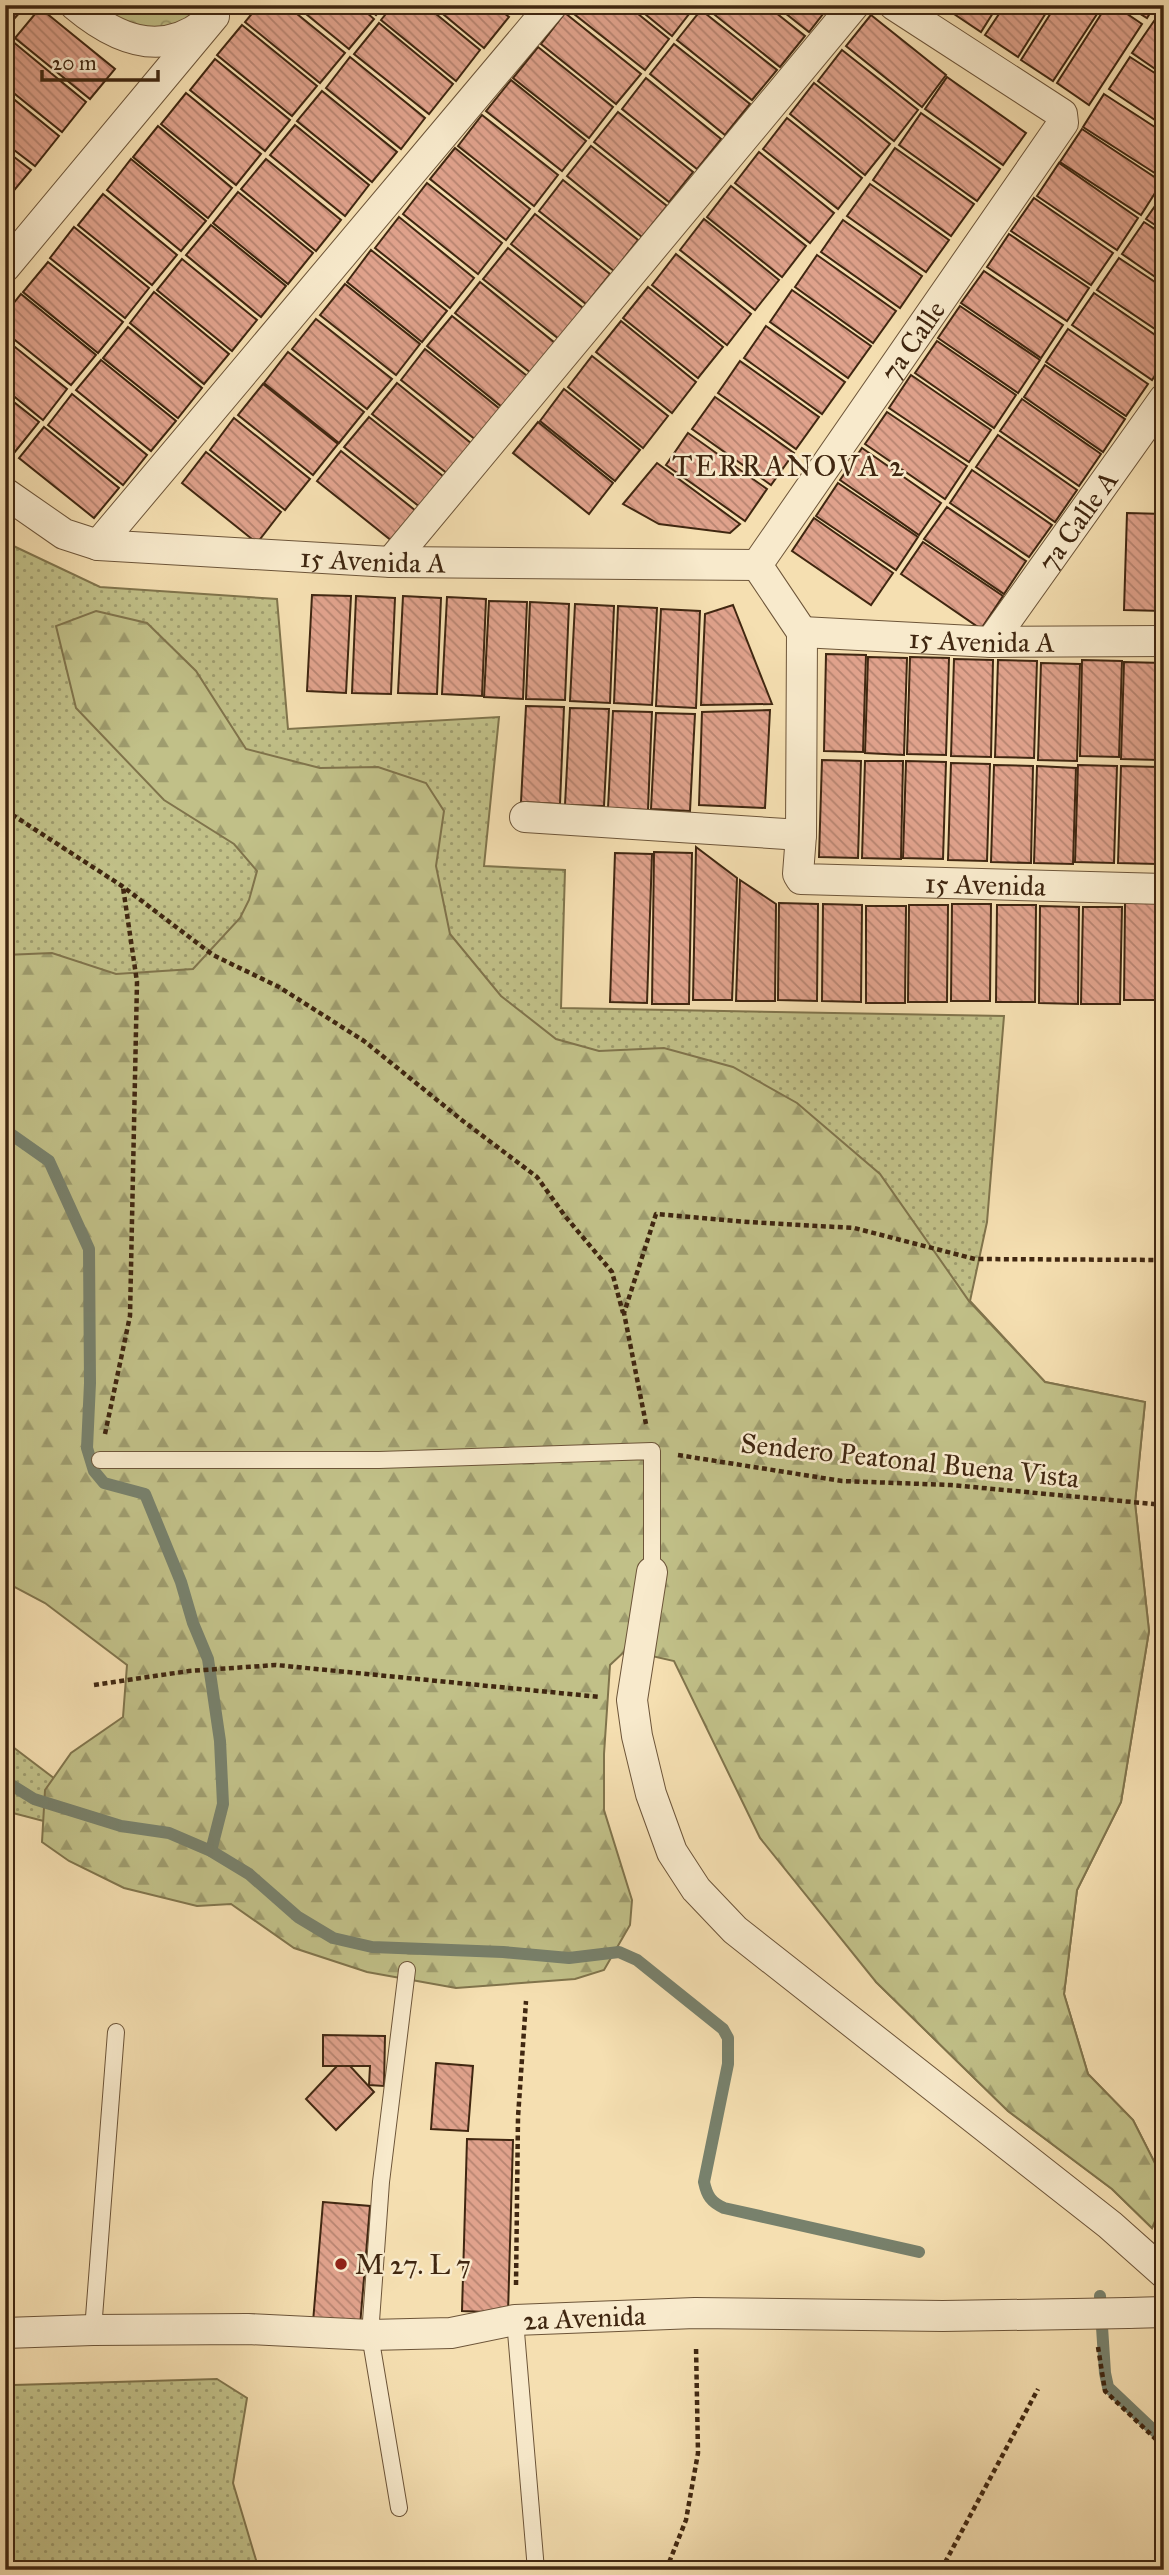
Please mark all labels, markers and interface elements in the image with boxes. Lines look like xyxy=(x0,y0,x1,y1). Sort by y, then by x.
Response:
scale bar xyxy=(42,38,158,82)
text: 20 m xyxy=(52,50,97,76)
street label: 7a Calle xyxy=(873,294,953,388)
district label: TERRANOVA 2 xyxy=(672,448,906,484)
street label: 7a Calle A xyxy=(1030,464,1126,578)
street label: 15 Avenida A xyxy=(299,540,446,580)
street label: 15 Avenida A xyxy=(908,621,1055,660)
street label: 15 Avenida xyxy=(924,865,1046,904)
street label: Sendero Peatonal Buena Vista xyxy=(739,1425,1081,1496)
place label: M 27. L 7 xyxy=(355,2247,471,2282)
marker: M 27. L 7 xyxy=(333,2256,349,2272)
street label: 2a Avenida xyxy=(522,2298,647,2338)

